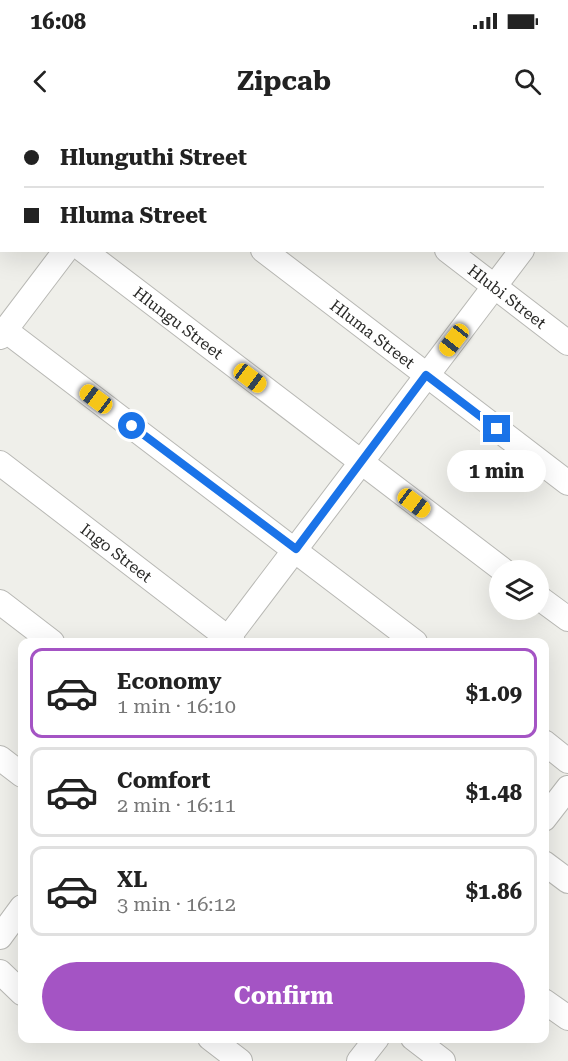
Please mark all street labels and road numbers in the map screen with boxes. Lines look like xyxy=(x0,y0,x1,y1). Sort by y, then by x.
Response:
street label: Hlubi Street xyxy=(464,260,550,332)
street label: Hlungu Street xyxy=(130,283,227,363)
street label: Hluma Street xyxy=(327,295,419,372)
street label: Ingo Street xyxy=(77,519,156,586)

